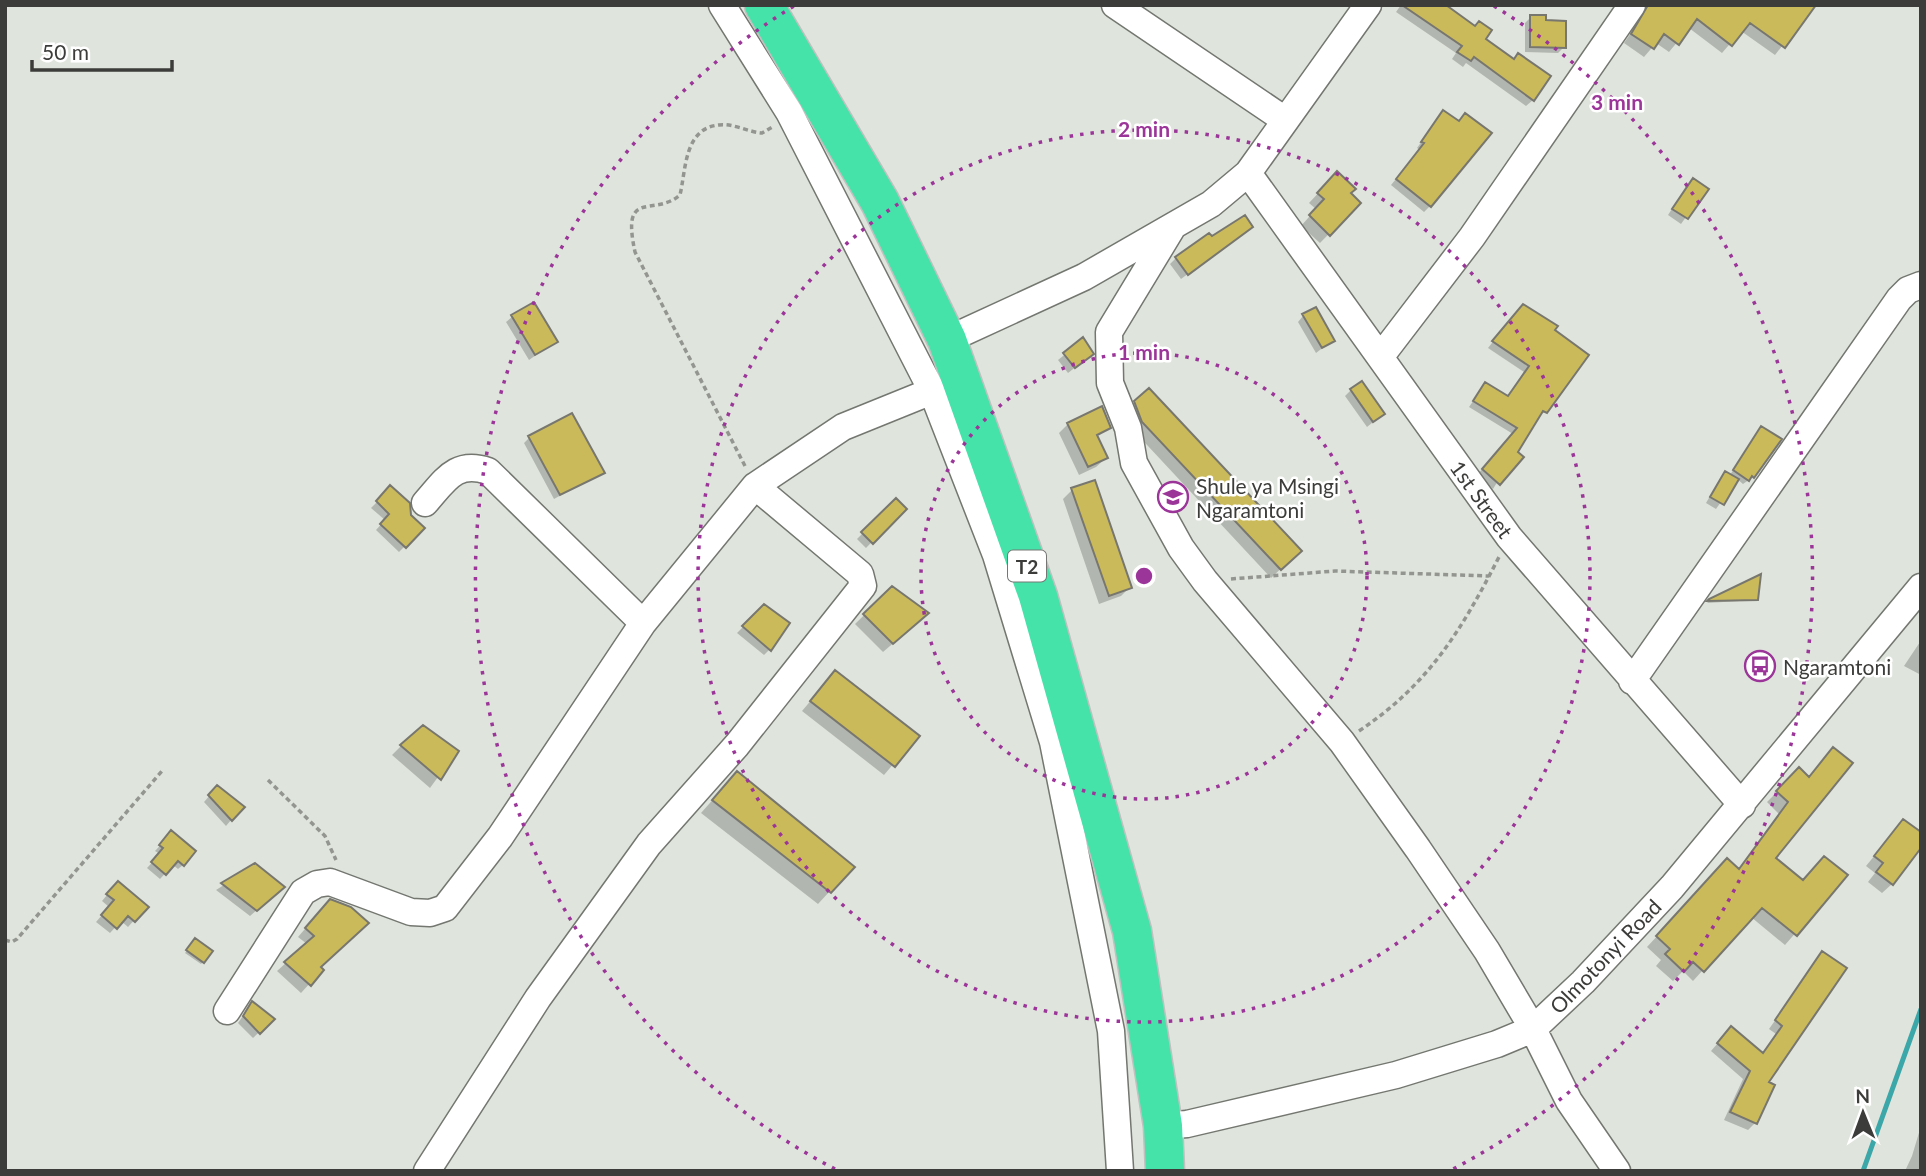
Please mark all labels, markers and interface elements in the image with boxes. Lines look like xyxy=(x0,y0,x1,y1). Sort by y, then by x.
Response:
scale bar xyxy=(32,28,172,72)
text: 50 m xyxy=(42,39,89,64)
text: 3 min xyxy=(1591,89,1643,114)
text: 2 min xyxy=(1118,116,1170,141)
text: 1 min xyxy=(1118,339,1170,364)
street label: 1st Street xyxy=(1446,455,1519,543)
place label: Shule ya Msingi Ngaramtoni xyxy=(1196,473,1339,522)
school or university icon: Shule ya Msingi Ngaramtoni xyxy=(1156,480,1190,514)
road number: T2 xyxy=(1008,551,1046,582)
centre of rings xyxy=(1132,564,1156,588)
bus stop icon: Ngaramtoni xyxy=(1743,649,1777,683)
place label: Ngaramtoni xyxy=(1783,654,1891,679)
street label: Olmotonyi Road xyxy=(1544,894,1666,1018)
north arrow xyxy=(1828,1078,1898,1148)
text: N xyxy=(1855,1084,1870,1107)

